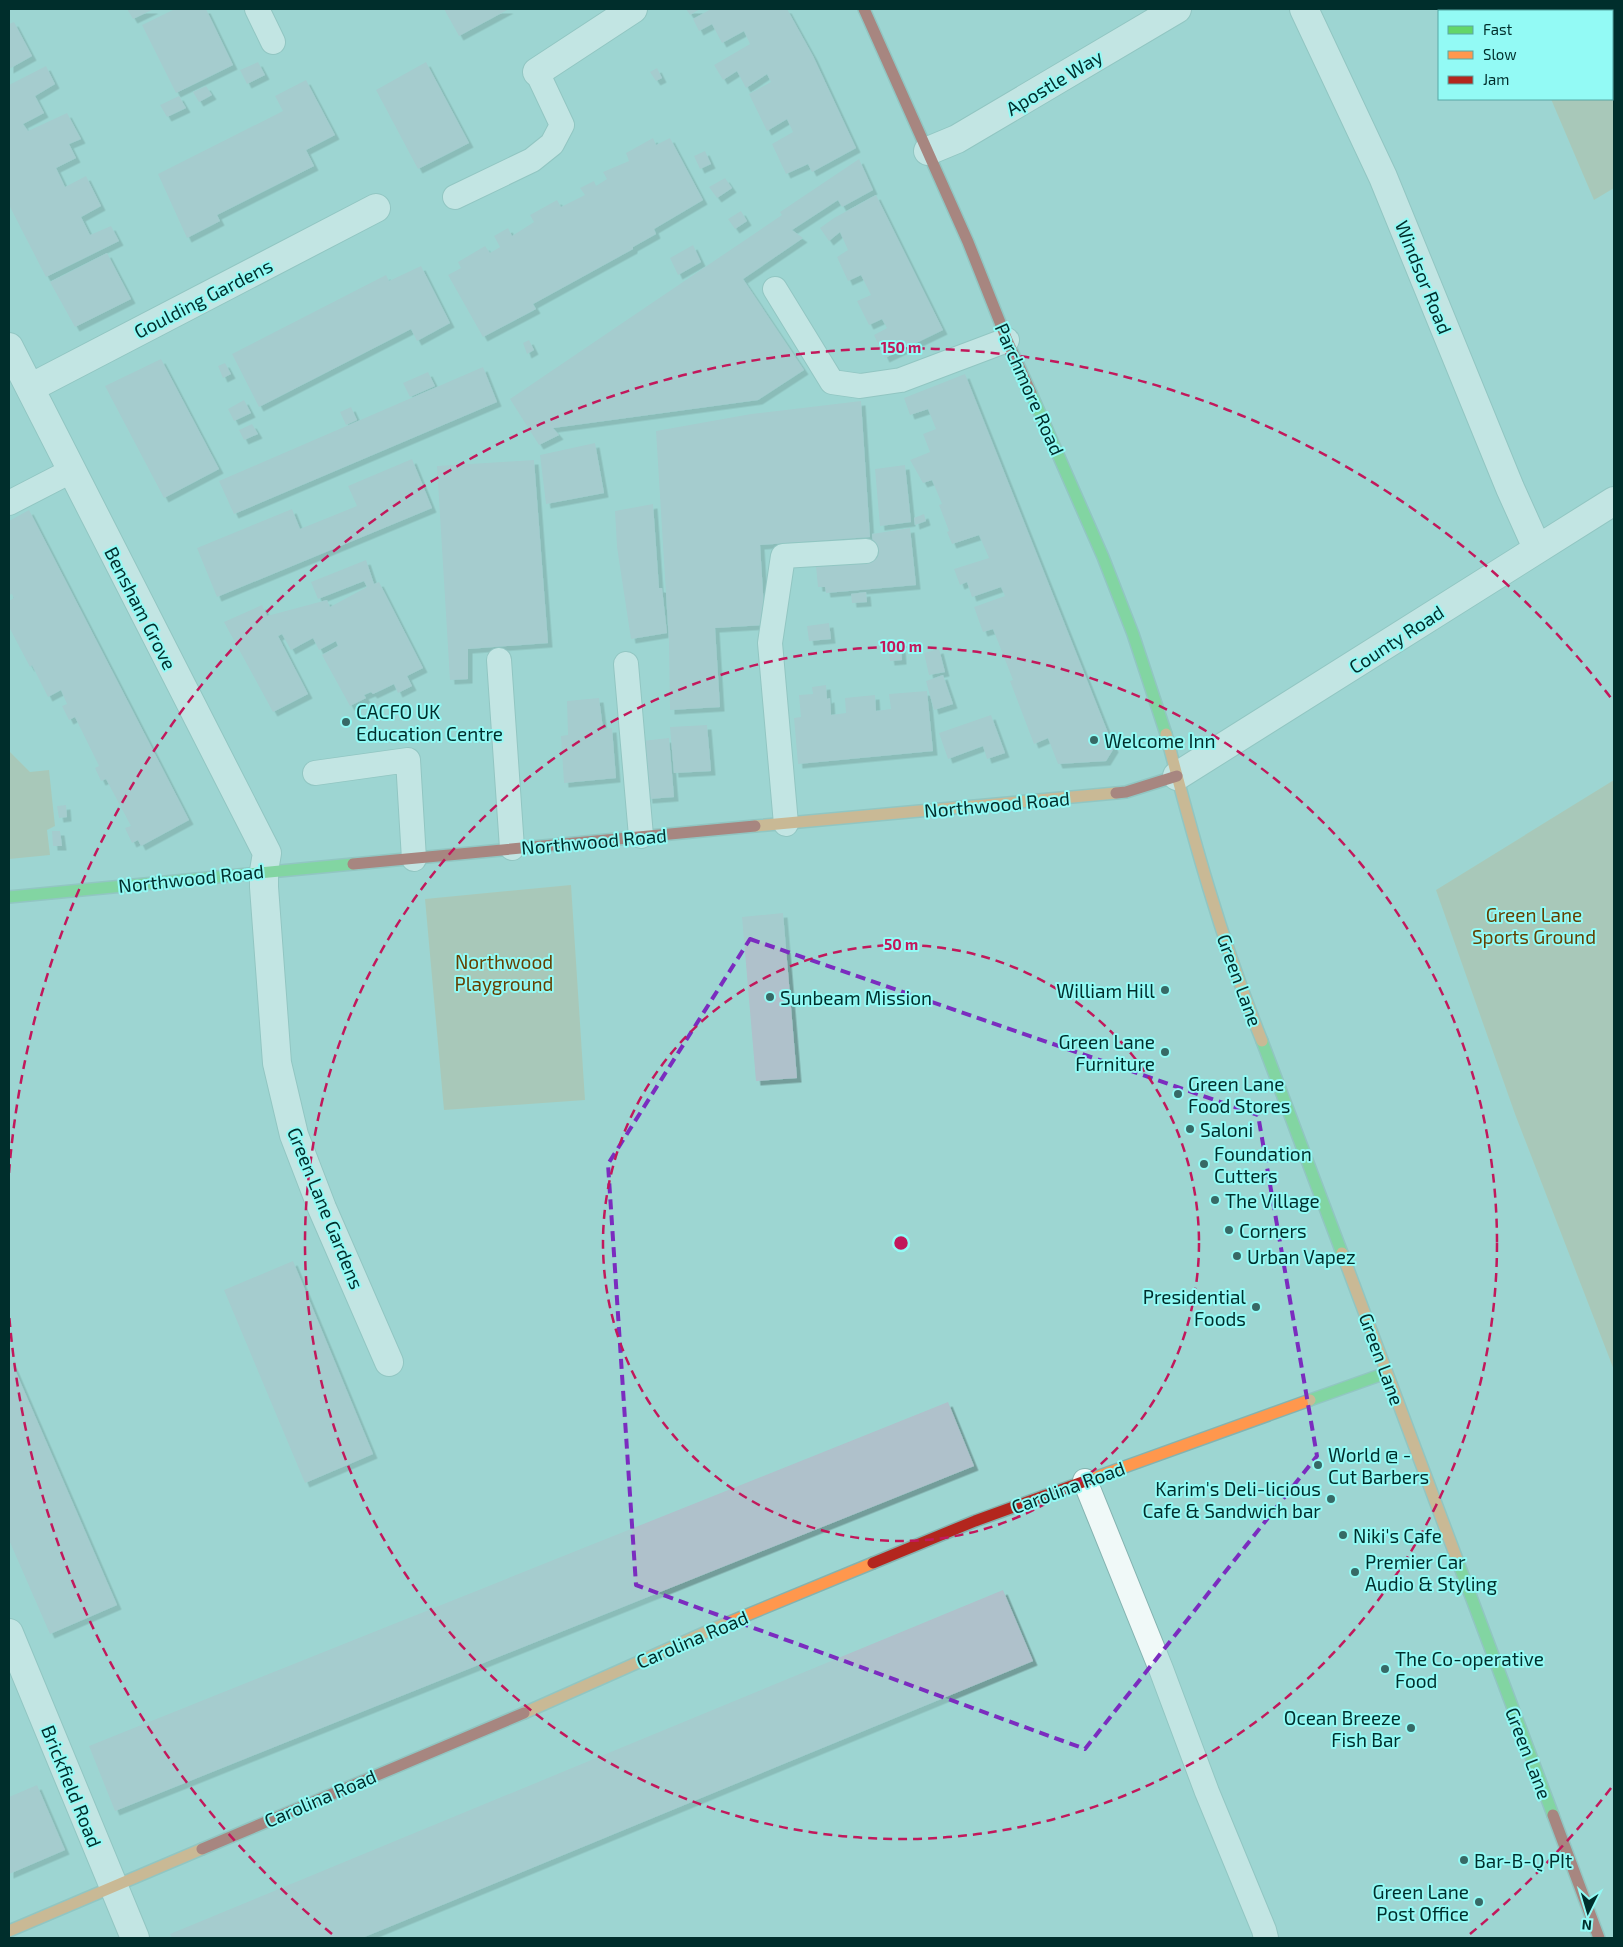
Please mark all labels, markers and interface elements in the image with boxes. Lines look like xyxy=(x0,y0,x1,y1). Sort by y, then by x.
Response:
legend xyxy=(1438,10,1613,100)
text: Fast xyxy=(1483,20,1513,38)
street label: Apostle Way xyxy=(1002,44,1106,120)
text: Slow xyxy=(1483,45,1517,63)
text: Jam xyxy=(1483,70,1509,88)
street label: Windsor Road xyxy=(1391,217,1457,337)
street label: Goulding Gardens xyxy=(130,253,276,343)
street label: Parchmore Road xyxy=(991,319,1069,459)
text: 150 m xyxy=(881,338,921,356)
street label: Bensham Grove xyxy=(100,543,182,673)
street label: County Road xyxy=(1344,600,1448,678)
text: 100 m xyxy=(880,637,922,655)
place label: CACFO UK Education Centre xyxy=(356,700,503,745)
marker: CACFO UK Education Centre xyxy=(340,716,352,728)
place label: Welcome Inn xyxy=(1104,729,1216,752)
marker: Welcome Inn xyxy=(1088,734,1100,746)
street label: Northwood Road xyxy=(923,786,1071,822)
street label: Northwood Road xyxy=(520,823,668,859)
street label: Northwood Road xyxy=(117,859,265,897)
park label: Green Lane Sports Ground xyxy=(1472,903,1596,948)
street label: Green Lane xyxy=(1213,931,1267,1029)
text: 50 m xyxy=(884,935,918,953)
park label: Northwood Playground xyxy=(455,950,553,995)
place label: William Hill xyxy=(1056,979,1155,1002)
marker: William Hill xyxy=(1159,984,1171,996)
place label: Sunbeam Mission xyxy=(780,986,932,1009)
marker: Sunbeam Mission xyxy=(764,991,776,1003)
place label: Green Lane Furniture xyxy=(1059,1030,1155,1075)
marker: Green Lane Furniture xyxy=(1159,1046,1171,1058)
place label: Green Lane Food Stores xyxy=(1188,1072,1290,1117)
marker: Green Lane Food Stores xyxy=(1172,1088,1184,1100)
place label: Saloni xyxy=(1200,1118,1253,1141)
marker: Saloni xyxy=(1184,1123,1196,1135)
street label: Green Lane Gardens xyxy=(283,1124,369,1292)
place label: Foundation Cutters xyxy=(1214,1142,1312,1187)
marker: Foundation Cutters xyxy=(1198,1158,1210,1170)
place label: The Village xyxy=(1225,1189,1320,1212)
marker: The Village xyxy=(1209,1194,1221,1206)
place label: Corners xyxy=(1239,1219,1307,1242)
marker: Corners xyxy=(1223,1224,1235,1236)
centre of rings xyxy=(892,1234,910,1252)
place label: Urban Vapez xyxy=(1247,1245,1356,1268)
marker: Urban Vapez xyxy=(1231,1250,1243,1262)
place label: Presidential Foods xyxy=(1143,1285,1246,1330)
marker: Presidential Foods xyxy=(1250,1301,1262,1313)
street label: Green Lane xyxy=(1355,1310,1409,1408)
place label: World @ - Cut Barbers xyxy=(1328,1443,1429,1488)
street label: Carolina Road xyxy=(1008,1456,1128,1518)
marker: World @ - Cut Barbers xyxy=(1312,1459,1324,1471)
place label: Karim's Deli-licious Cafe & Sandwich bar xyxy=(1142,1477,1321,1522)
marker: Karim's Deli-licious Cafe & Sandwich bar xyxy=(1325,1493,1337,1505)
place label: Niki's Cafe xyxy=(1353,1524,1442,1547)
marker: Niki's Cafe xyxy=(1337,1529,1349,1541)
place label: Premier Car Audio & Styling xyxy=(1365,1550,1497,1595)
marker: Premier Car Audio & Styling xyxy=(1349,1566,1361,1578)
street label: Carolina Road xyxy=(633,1605,751,1673)
place label: The Co-operative Food xyxy=(1395,1647,1544,1692)
marker: The Co-operative Food xyxy=(1379,1663,1391,1675)
street label: Green Lane xyxy=(1501,1704,1557,1802)
place label: Ocean Breeze Fish Bar xyxy=(1284,1706,1401,1751)
street label: Brickfield Road xyxy=(37,1722,107,1850)
marker: Ocean Breeze Fish Bar xyxy=(1405,1722,1417,1734)
street label: Carolina Road xyxy=(261,1764,379,1832)
place label: Bar-B-Q PIt xyxy=(1474,1849,1572,1872)
marker: Bar-B-Q PIt xyxy=(1458,1854,1470,1866)
place label: Green Lane Post Office xyxy=(1373,1880,1469,1925)
north arrow xyxy=(1563,1887,1613,1937)
marker: Green Lane Post Office xyxy=(1473,1896,1485,1908)
text: N xyxy=(1581,1917,1593,1934)

